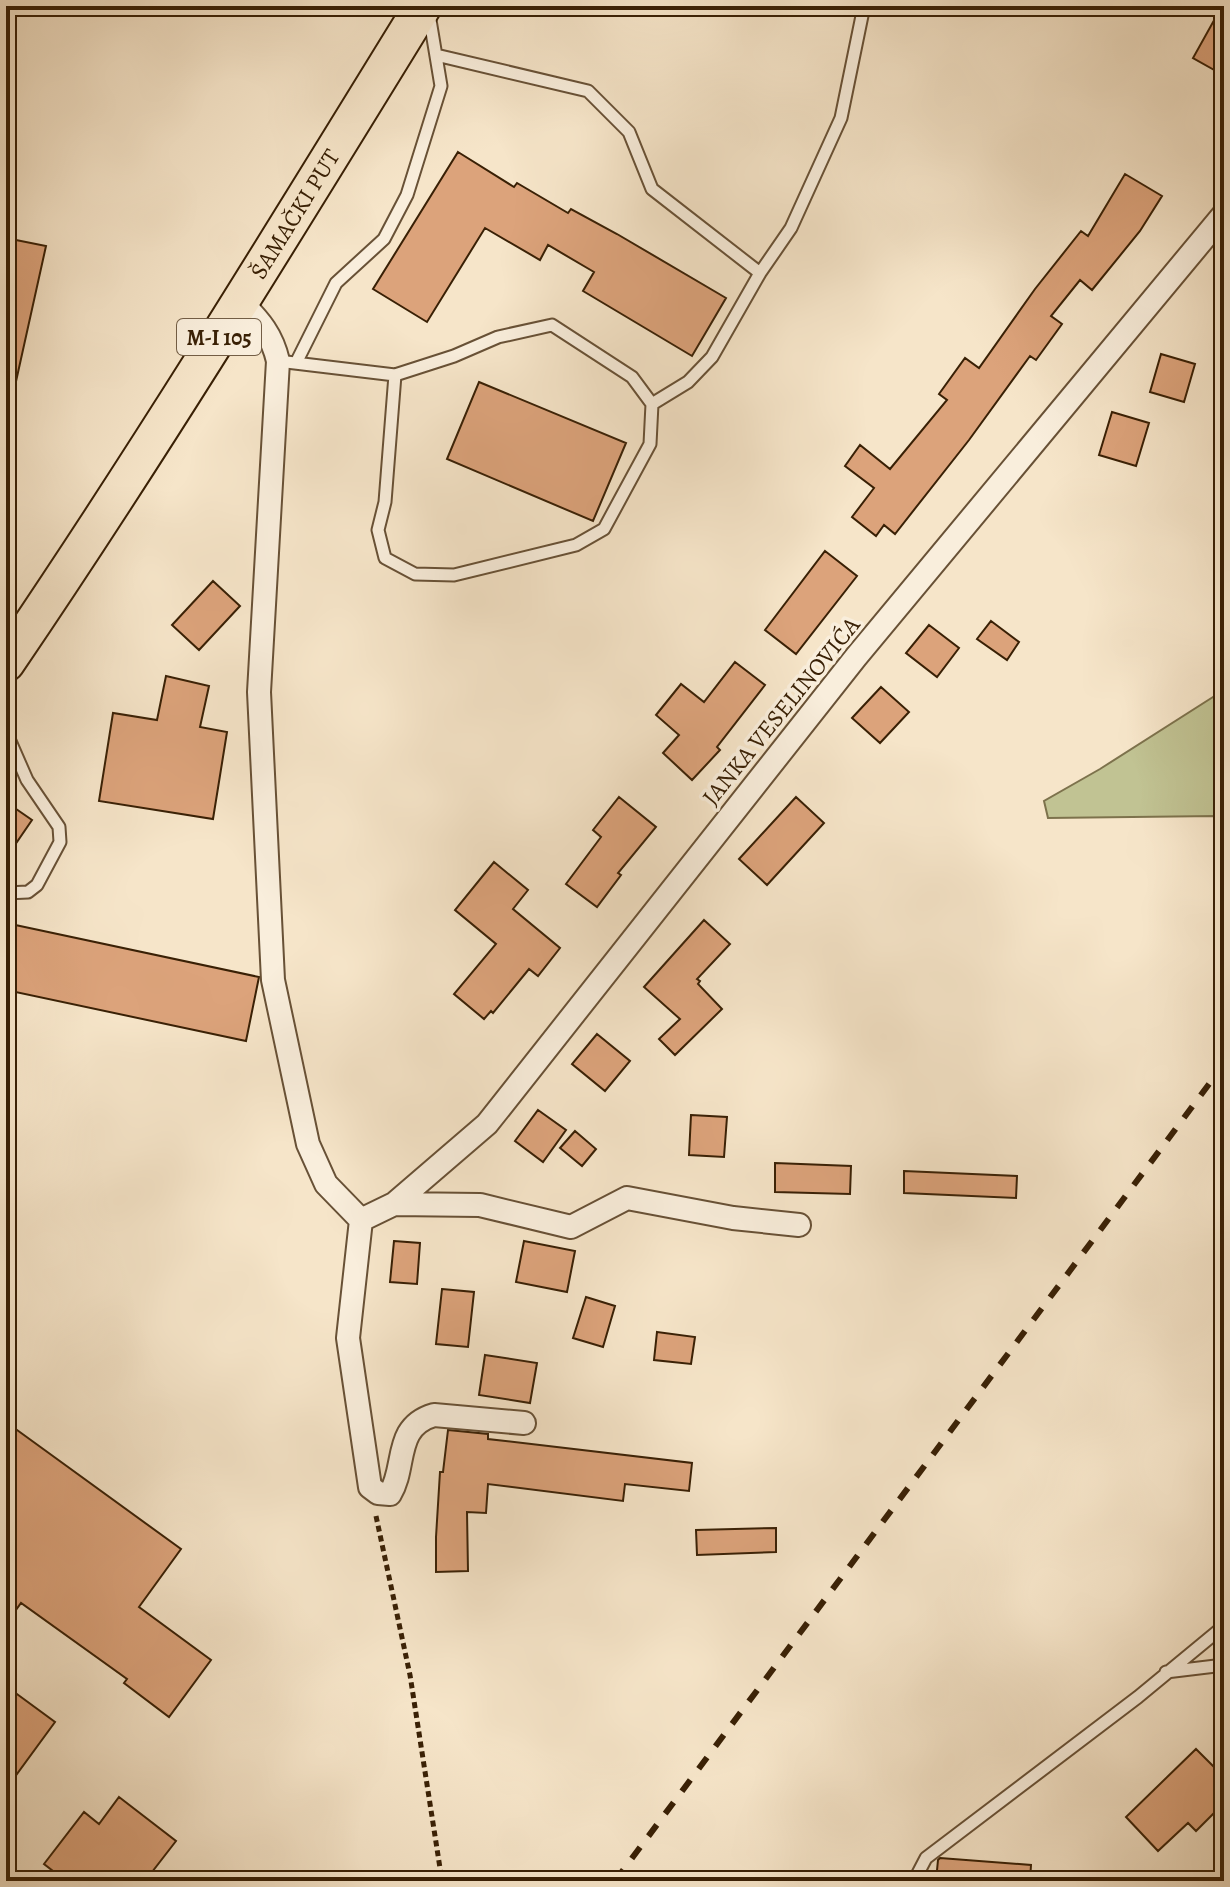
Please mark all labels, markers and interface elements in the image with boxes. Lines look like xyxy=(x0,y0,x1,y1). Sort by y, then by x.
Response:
street label: ŠAMAČKI PUT xyxy=(242,143,347,285)
road number: M-I 105 xyxy=(177,319,261,355)
street label: JANKA VESELINOVIĆA xyxy=(695,609,868,812)

